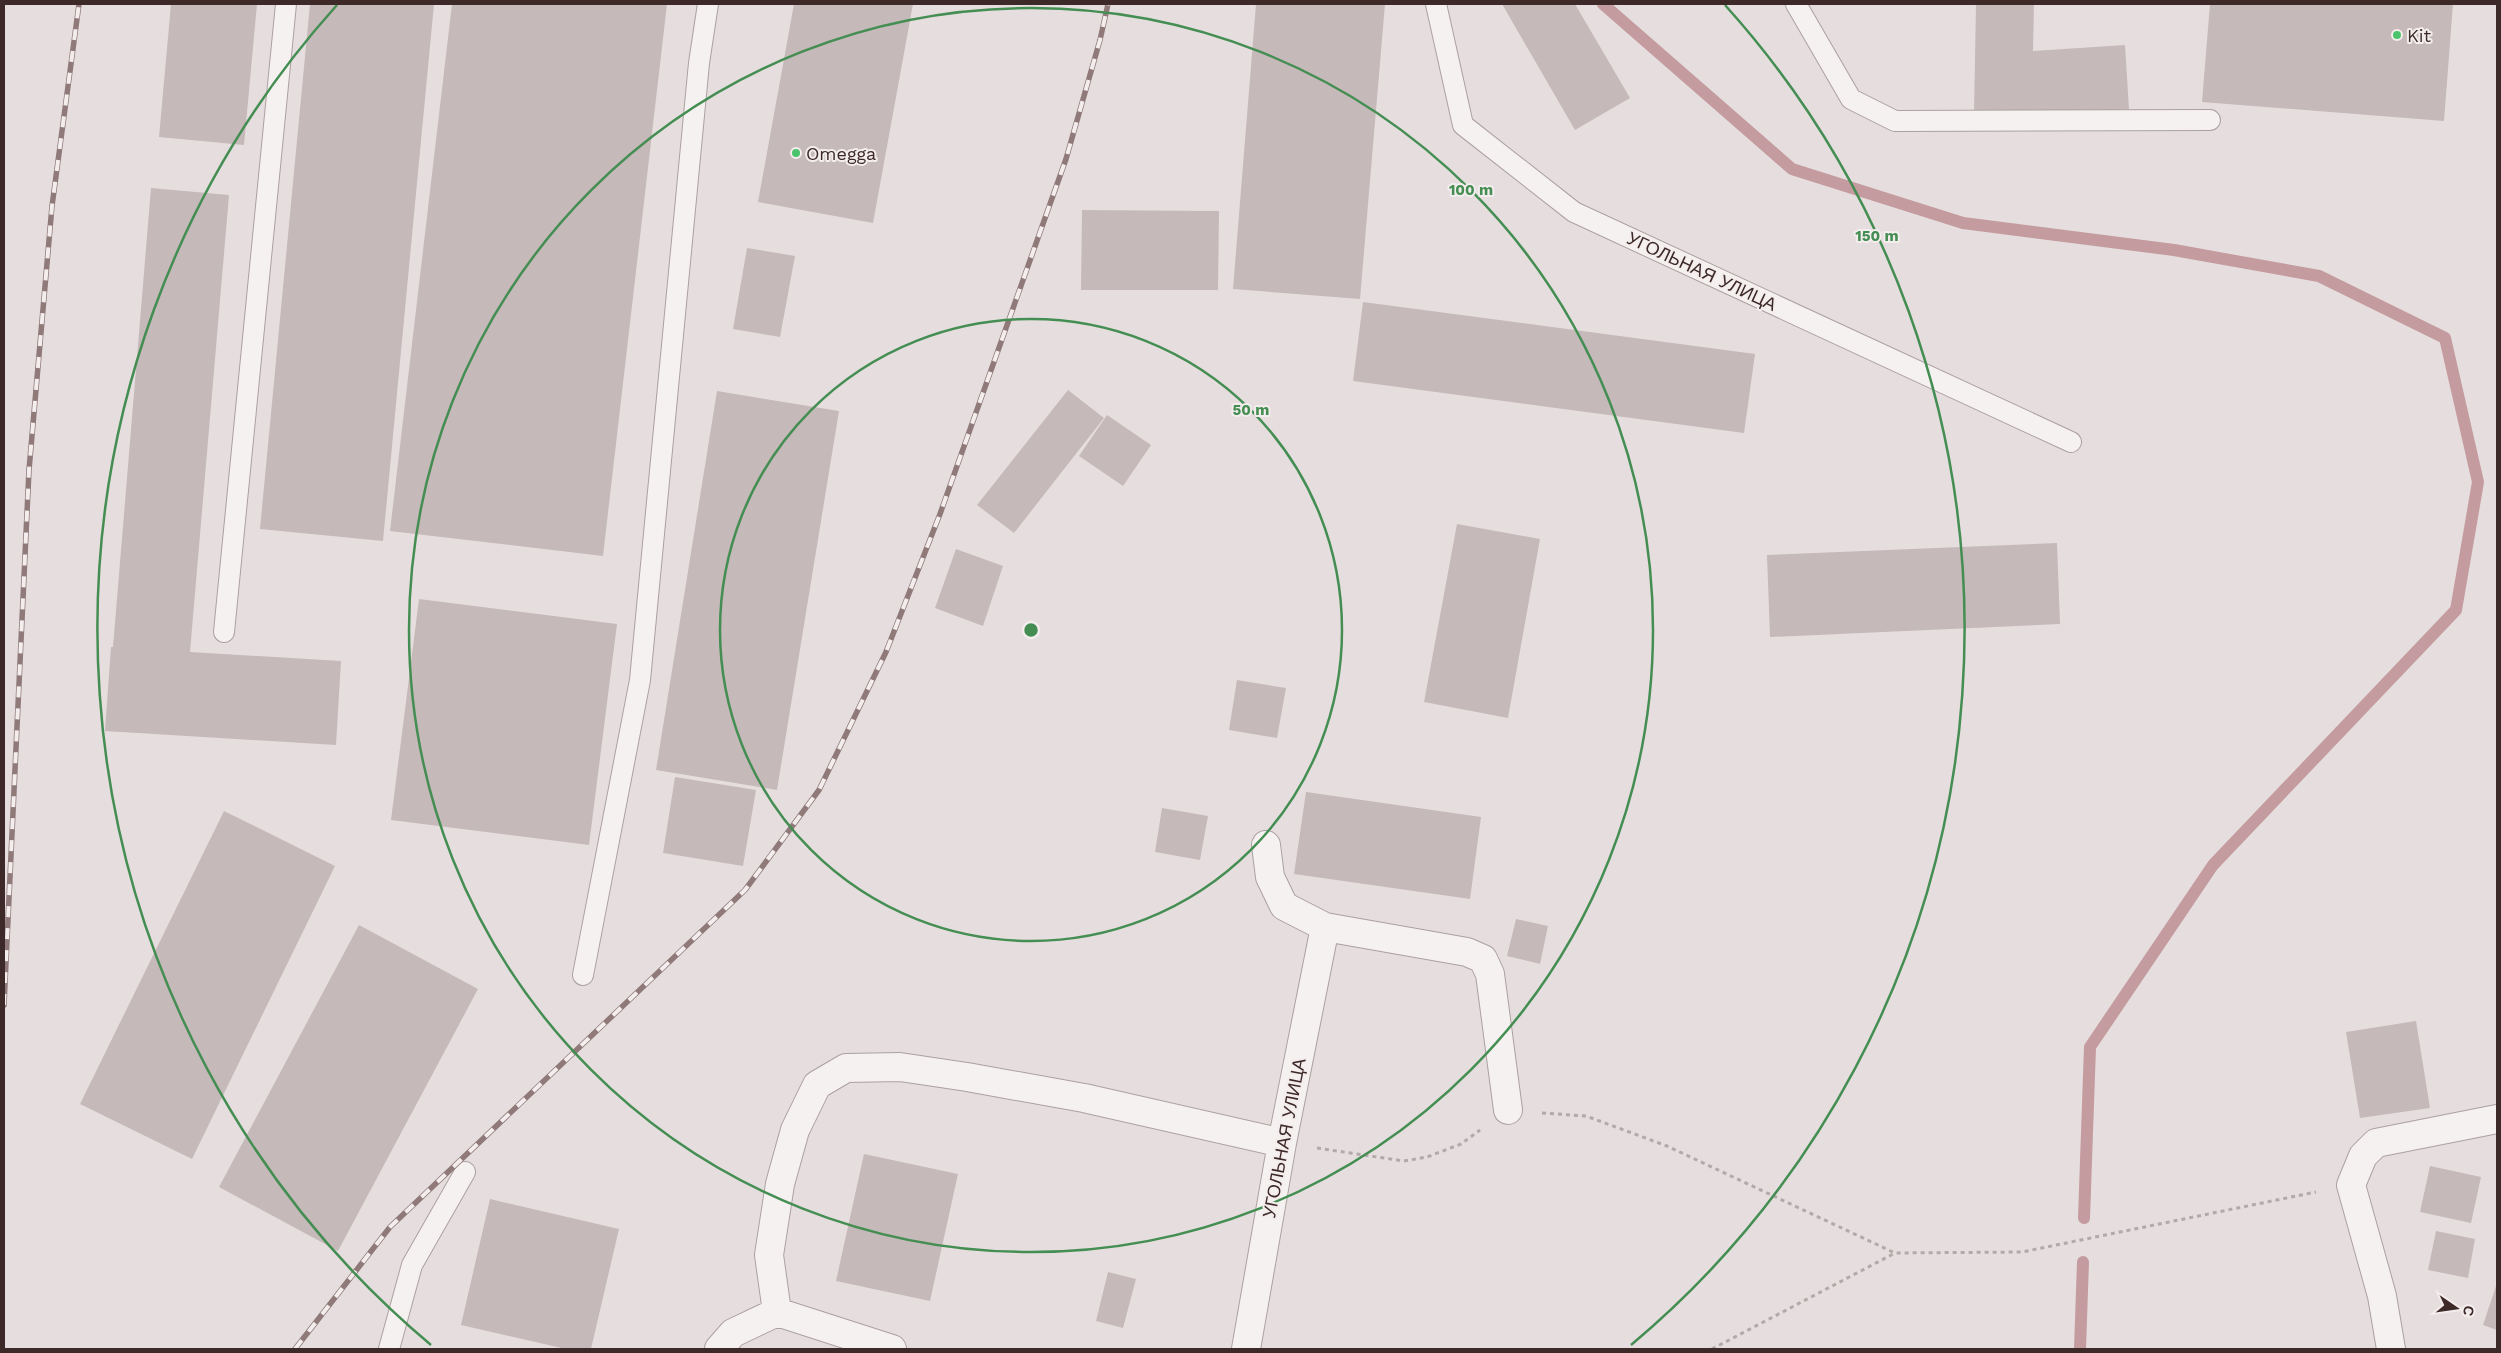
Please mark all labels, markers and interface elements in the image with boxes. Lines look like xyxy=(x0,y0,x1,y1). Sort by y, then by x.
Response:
place label: Kit xyxy=(2407,25,2432,46)
marker: Kit xyxy=(2391,29,2403,41)
place label: Omegga xyxy=(806,143,876,164)
marker: Omegga xyxy=(790,147,802,159)
text: 100 m xyxy=(1449,181,1493,199)
street label: УГОЛЬНАЯ УЛИЦА xyxy=(1624,227,1780,315)
text: 150 m xyxy=(1855,227,1899,245)
text: 50 m xyxy=(1233,401,1269,419)
centre of rings xyxy=(1022,621,1040,639)
street label: УГОЛЬНАЯ УЛИЦА xyxy=(1258,1056,1310,1220)
north arrow xyxy=(2431,1283,2481,1333)
text: С xyxy=(2460,1304,2478,1318)

